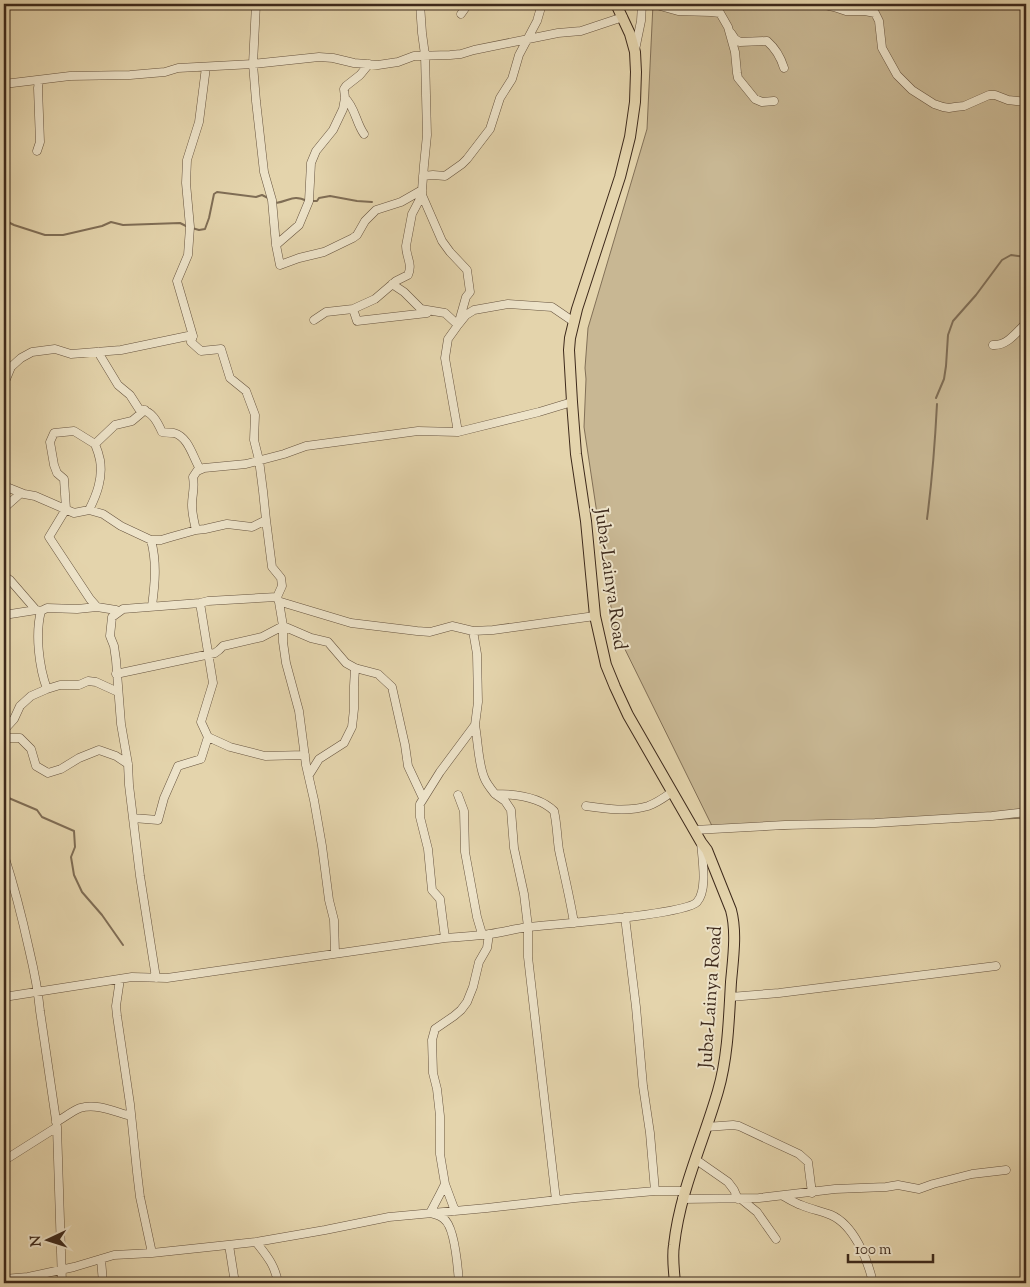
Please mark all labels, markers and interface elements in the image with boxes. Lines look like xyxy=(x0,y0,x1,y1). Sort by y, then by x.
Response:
street label: Juba-Lainya Road xyxy=(586,506,633,652)
street label: Juba-Lainya Road xyxy=(693,925,730,1070)
north arrow xyxy=(22,1214,72,1264)
scale bar xyxy=(848,1232,932,1264)
text: N xyxy=(27,1234,47,1247)
text: 100 m xyxy=(855,1240,892,1261)

